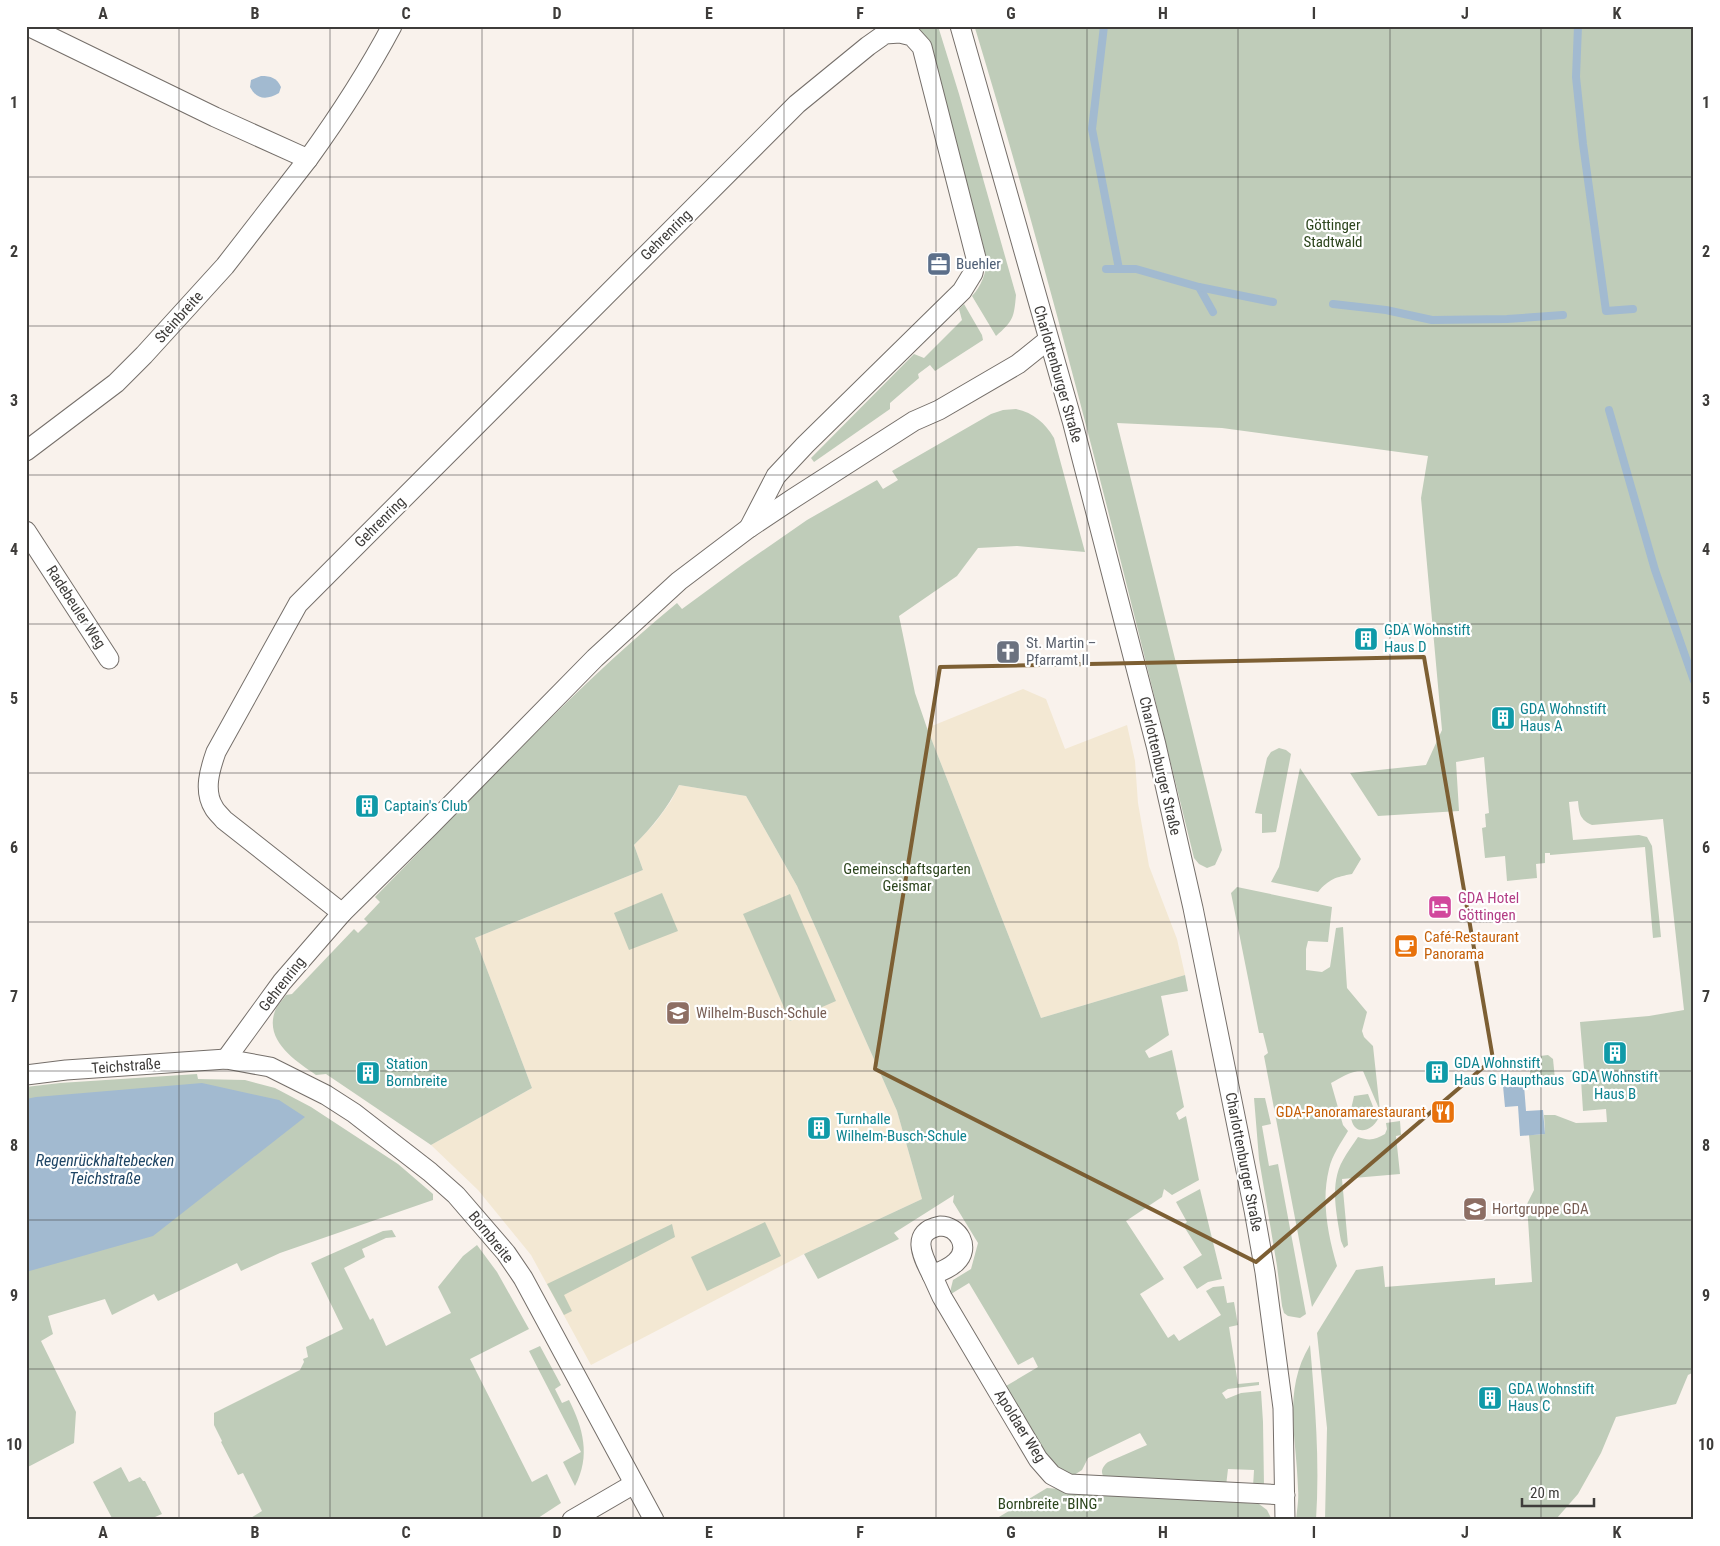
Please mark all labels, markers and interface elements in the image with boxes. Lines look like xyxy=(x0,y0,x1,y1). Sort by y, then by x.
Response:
text: A xyxy=(98,4,108,23)
text: B xyxy=(251,4,260,23)
text: C xyxy=(401,4,411,23)
text: D xyxy=(552,4,562,23)
text: E xyxy=(705,4,713,23)
text: F xyxy=(856,4,864,23)
text: G xyxy=(1006,4,1016,23)
text: H xyxy=(1158,4,1168,23)
text: I xyxy=(1312,4,1316,23)
text: J xyxy=(1461,4,1469,23)
text: K xyxy=(1613,4,1622,23)
text: 1 xyxy=(10,93,18,112)
text: 1 xyxy=(1702,93,1710,112)
street label: Gehrenring xyxy=(637,206,695,264)
park label: Göttinger Stadtwald xyxy=(1303,216,1363,251)
text: 2 xyxy=(10,242,18,261)
text: 2 xyxy=(1702,242,1710,261)
office icon: Buehler xyxy=(926,251,952,277)
place label: Buehler xyxy=(956,255,1001,273)
street label: Steinbreite xyxy=(151,287,207,347)
street label: Charlottenburger Straße xyxy=(1030,303,1086,445)
text: 3 xyxy=(10,391,18,410)
text: 3 xyxy=(1702,391,1710,410)
street label: Gehrenring xyxy=(351,493,409,551)
text: 4 xyxy=(10,540,18,559)
text: 4 xyxy=(1702,540,1710,559)
street label: Radebeuler Weg xyxy=(42,562,110,652)
place label: GDA Wohnstift Haus D xyxy=(1384,621,1471,656)
building icon: GDA Wohnstift Haus D xyxy=(1353,626,1379,652)
place label: St. Martin – Pfarramt II xyxy=(1026,634,1096,669)
church icon: St. Martin – Pfarramt II xyxy=(995,639,1021,665)
text: 5 xyxy=(10,689,18,708)
text: 5 xyxy=(1702,689,1710,708)
street label: Charlottenburger Straße xyxy=(1135,695,1185,837)
place label: GDA Wohnstift Haus A xyxy=(1520,700,1607,735)
building icon: GDA Wohnstift Haus A xyxy=(1490,705,1516,731)
building icon: Captain's Club xyxy=(354,793,380,819)
place label: Captain's Club xyxy=(384,797,468,815)
text: 6 xyxy=(10,838,18,857)
text: 6 xyxy=(1702,838,1710,857)
park label: Gemeinschaftsgarten Geismar xyxy=(843,860,971,895)
place label: GDA Hotel Göttingen xyxy=(1458,889,1519,924)
hotel icon: GDA Hotel Göttingen xyxy=(1427,894,1453,920)
place label: Café-Restaurant Panorama xyxy=(1424,928,1519,963)
cafe icon: Café-Restaurant Panorama xyxy=(1393,933,1419,959)
street label: Gehrenring xyxy=(255,953,309,1015)
text: 7 xyxy=(10,987,18,1006)
text: 7 xyxy=(1702,987,1710,1006)
school or university icon: Wilhelm-Busch-Schule xyxy=(665,1000,691,1026)
place label: Wilhelm-Busch-Schule xyxy=(696,1004,827,1022)
building icon: GDA Wohnstift Haus B xyxy=(1602,1040,1628,1066)
place label: GDA Wohnstift Haus G Haupthaus xyxy=(1454,1054,1565,1089)
street label: Teichstraße xyxy=(91,1055,161,1077)
place label: Station Bornbreite xyxy=(386,1055,447,1090)
building icon: GDA Wohnstift Haus G Haupthaus xyxy=(1424,1059,1450,1085)
building icon: Station Bornbreite xyxy=(355,1060,381,1086)
place label: GDA Wohnstift Haus B xyxy=(1572,1068,1658,1103)
street label: Charlottenburger Straße xyxy=(1222,1091,1266,1233)
restaurant icon: GDA-Panoramarestaurant xyxy=(1430,1099,1456,1125)
place label: GDA-Panoramarestaurant xyxy=(1276,1103,1426,1121)
place label: Turnhalle Wilhelm-Busch-Schule xyxy=(836,1110,967,1145)
building icon: Turnhalle Wilhelm-Busch-Schule xyxy=(806,1115,832,1141)
text: 8 xyxy=(10,1136,18,1155)
text: 8 xyxy=(1702,1136,1710,1155)
water label: Regenrückhaltebecken Teichstraße xyxy=(36,1151,174,1188)
school or university icon: Hortgruppe GDA xyxy=(1462,1196,1488,1222)
place label: Hortgruppe GDA xyxy=(1492,1200,1589,1218)
street label: Bornbreite xyxy=(465,1208,517,1266)
text: 9 xyxy=(10,1286,18,1305)
text: 9 xyxy=(1702,1286,1710,1305)
place label: GDA Wohnstift Haus C xyxy=(1508,1380,1595,1415)
building icon: GDA Wohnstift Haus C xyxy=(1477,1385,1503,1411)
street label: Apoldaer Weg xyxy=(991,1386,1049,1466)
text: 10 xyxy=(6,1435,22,1454)
text: 10 xyxy=(1698,1435,1714,1454)
scale bar xyxy=(1522,1476,1595,1508)
text: 20 m xyxy=(1530,1484,1560,1502)
park label: Bornbreite "BING" xyxy=(998,1495,1102,1513)
text: A xyxy=(98,1523,108,1542)
text: B xyxy=(251,1523,260,1542)
text: C xyxy=(401,1523,411,1542)
text: D xyxy=(552,1523,562,1542)
text: E xyxy=(705,1523,713,1542)
text: F xyxy=(856,1523,864,1542)
text: G xyxy=(1006,1523,1016,1542)
text: H xyxy=(1158,1523,1168,1542)
text: I xyxy=(1312,1523,1316,1542)
text: J xyxy=(1461,1523,1469,1542)
text: K xyxy=(1613,1523,1622,1542)

